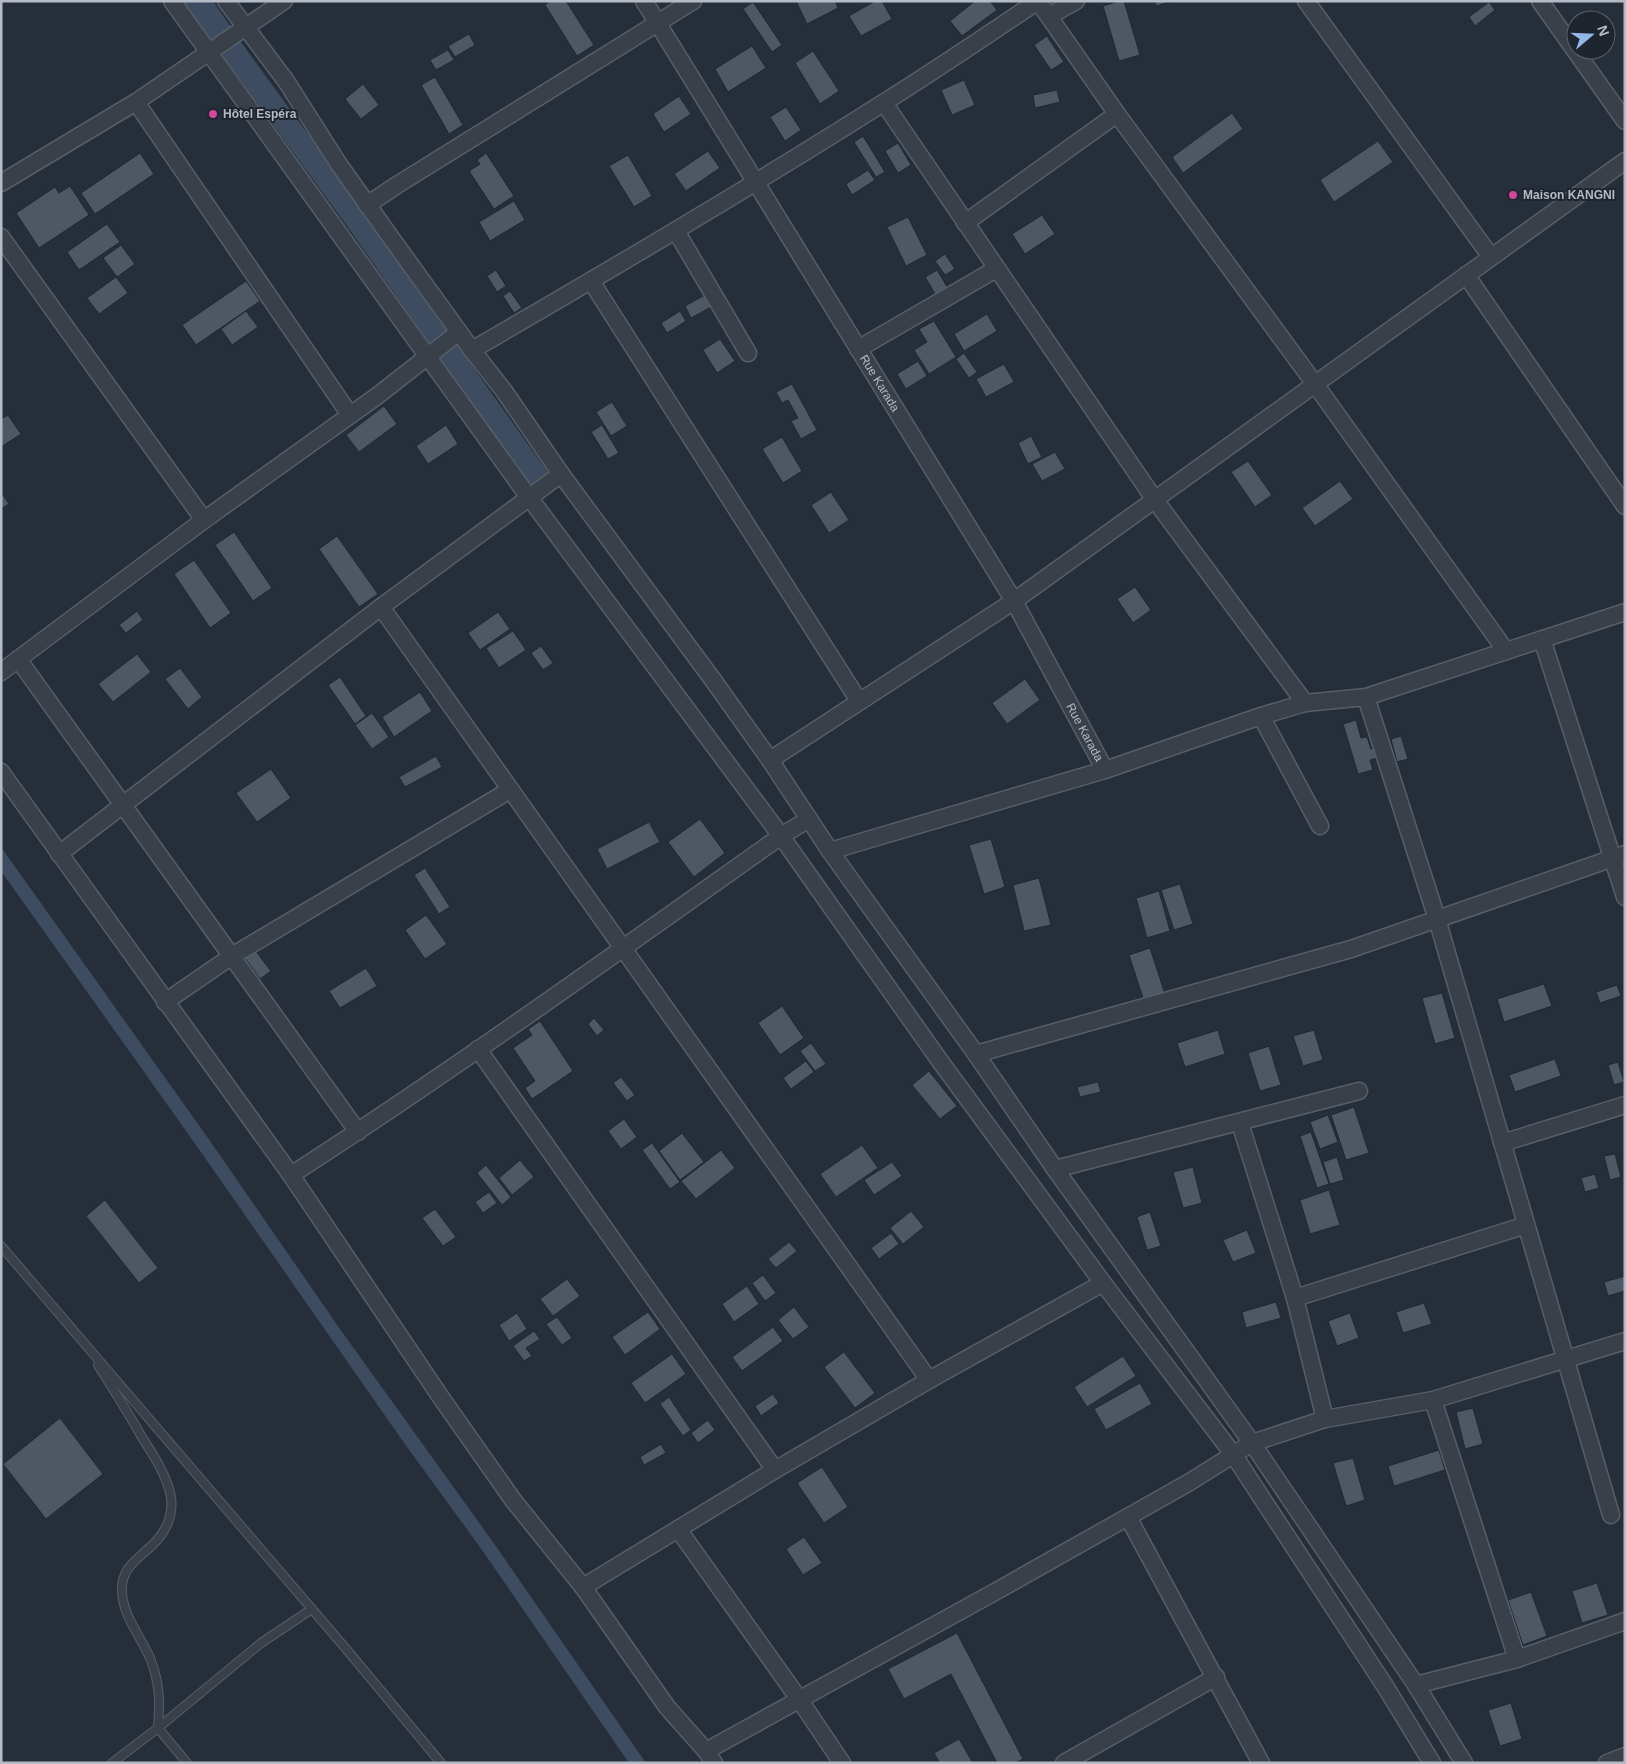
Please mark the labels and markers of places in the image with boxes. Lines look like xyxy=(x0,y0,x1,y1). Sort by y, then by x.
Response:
place label: Hôtel Espéra xyxy=(223,107,297,121)
marker: Hôtel Espéra xyxy=(207,108,219,120)
place label: Maison KANGNI xyxy=(1523,188,1615,202)
marker: Maison KANGNI xyxy=(1507,189,1519,201)

